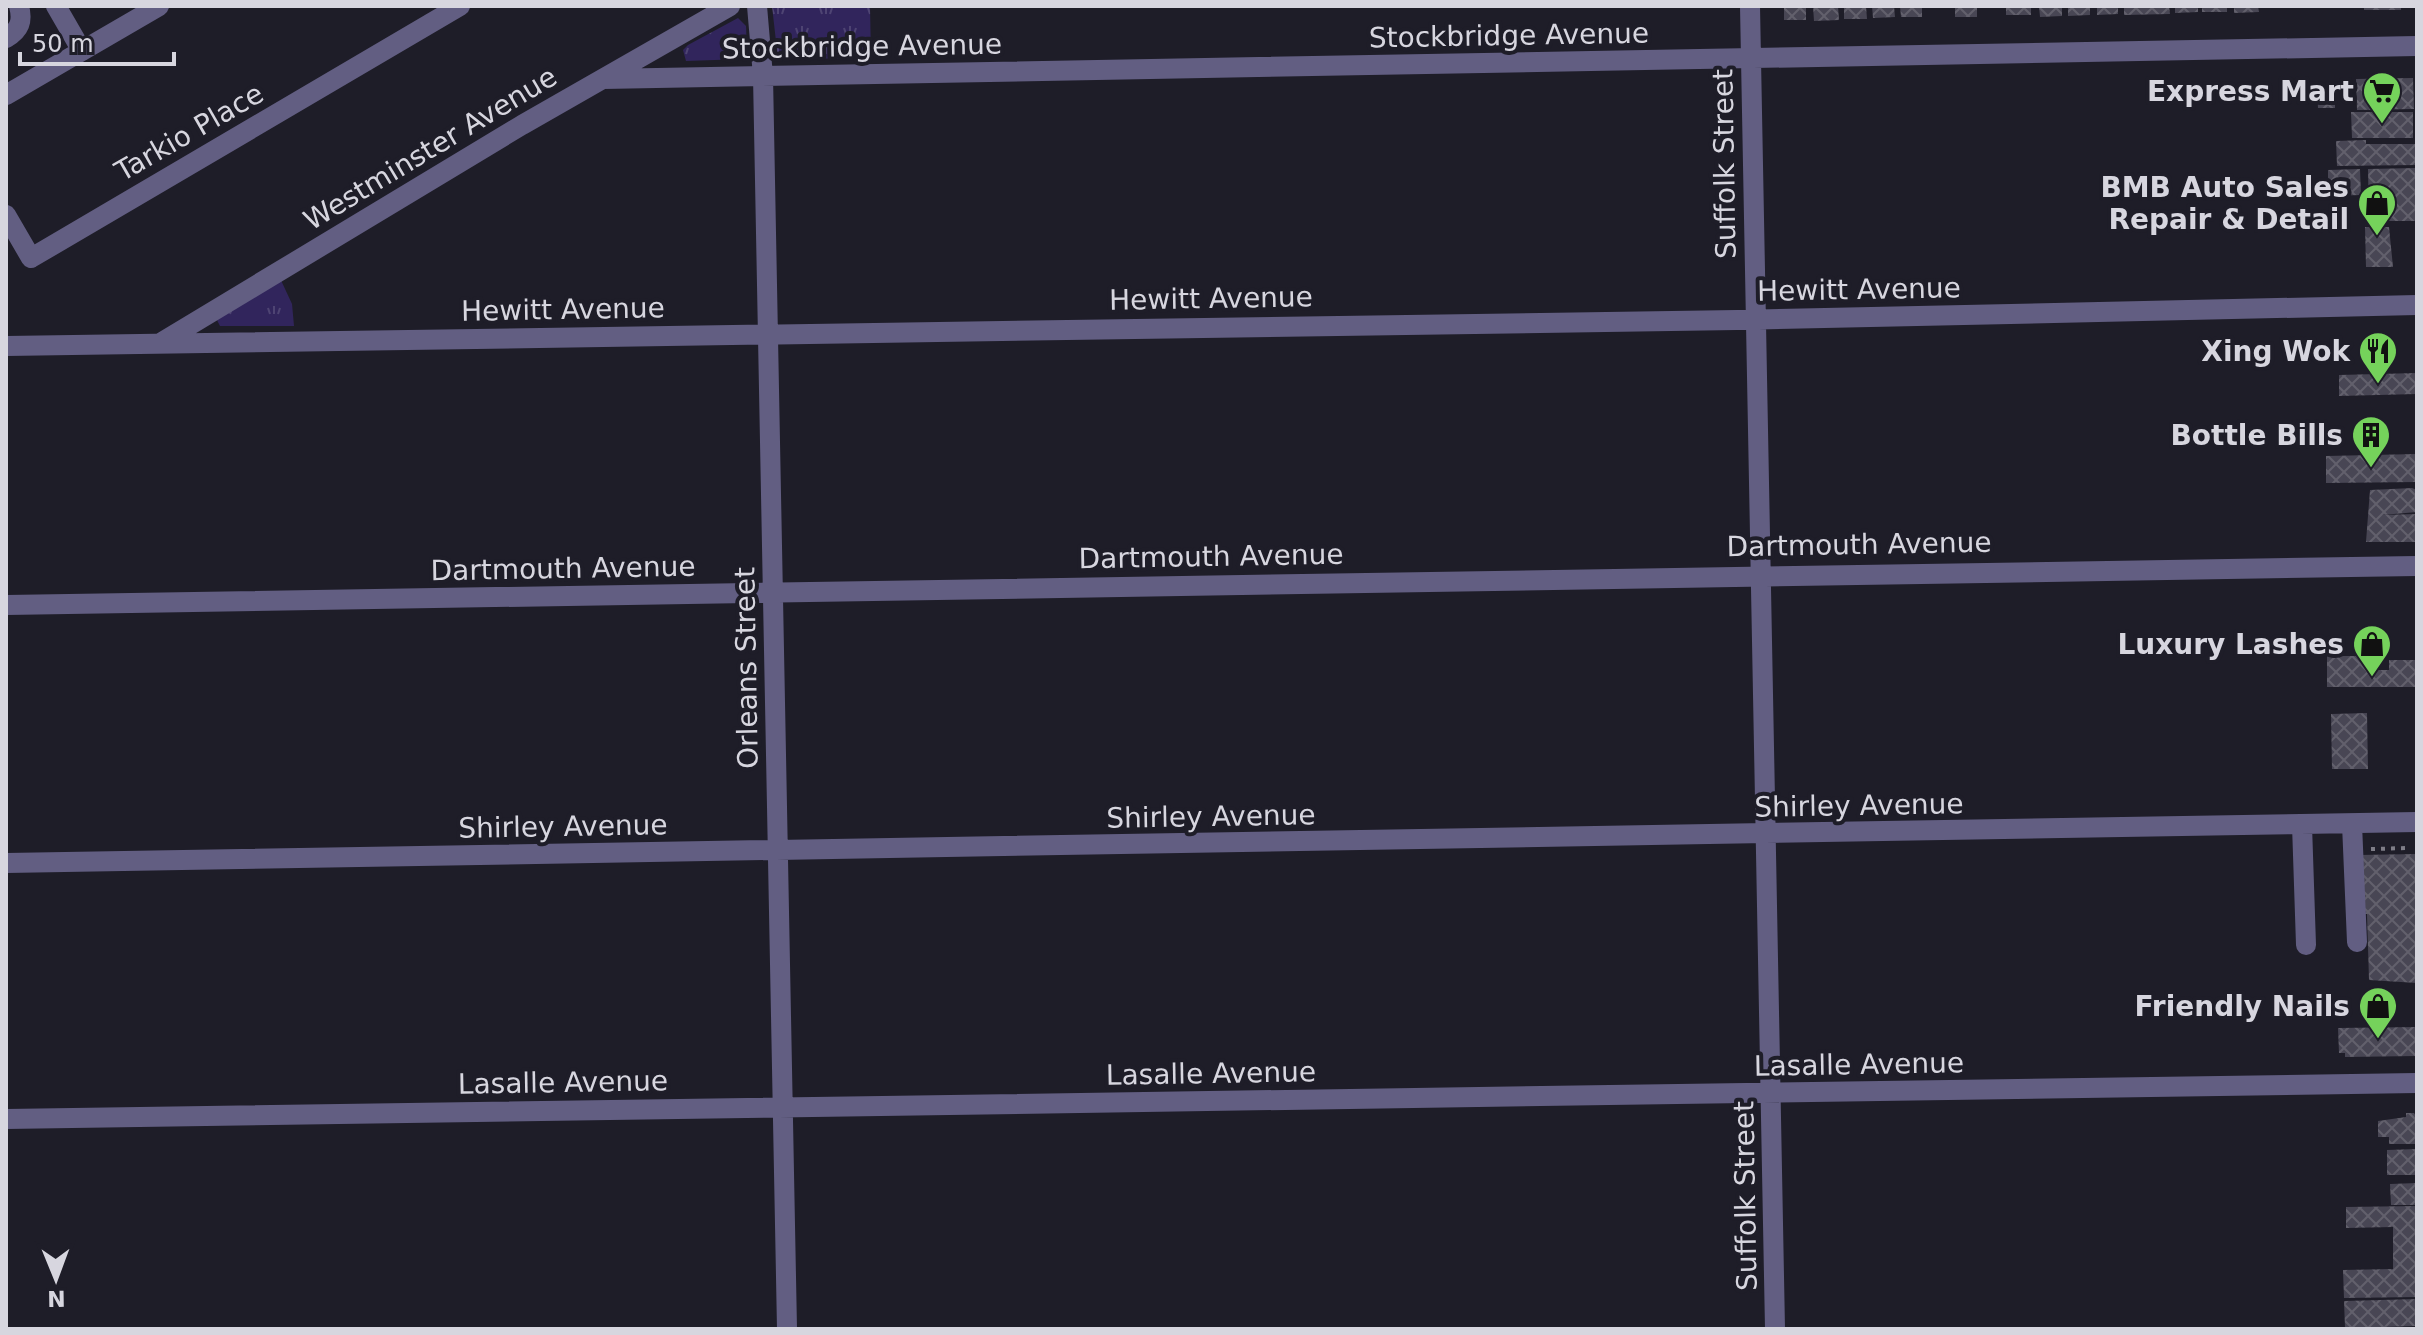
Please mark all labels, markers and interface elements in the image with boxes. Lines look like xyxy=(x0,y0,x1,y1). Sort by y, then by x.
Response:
scale bar xyxy=(20,16,174,66)
street label: Stockbridge Avenue xyxy=(1369,17,1649,54)
street label: Stockbridge Avenue xyxy=(722,28,1002,65)
text: 50 m xyxy=(32,30,94,58)
street label: Westminster Avenue xyxy=(298,60,563,237)
street label: Suffolk Street xyxy=(1706,69,1743,259)
supermarket icon: Express Mart xyxy=(2361,70,2403,125)
place label: Express Mart xyxy=(2147,75,2354,108)
street label: Tarkio Place xyxy=(108,77,269,189)
place label: BMB Auto Sales Repair & Detail xyxy=(2100,171,2349,236)
shop icon: BMB Auto Sales Repair & Detail xyxy=(2356,182,2398,237)
street label: Hewitt Avenue xyxy=(1757,271,1961,308)
street label: Hewitt Avenue xyxy=(1109,280,1313,317)
street label: Hewitt Avenue xyxy=(461,291,665,328)
restaurant icon: Xing Wok xyxy=(2357,330,2399,385)
place label: Xing Wok xyxy=(2201,335,2351,368)
building icon: Bottle Bills xyxy=(2350,414,2392,469)
place label: Bottle Bills xyxy=(2171,419,2343,452)
street label: Dartmouth Avenue xyxy=(1726,526,1992,563)
street label: Dartmouth Avenue xyxy=(1078,538,1344,575)
street label: Dartmouth Avenue xyxy=(430,550,696,587)
street label: Orleans Street xyxy=(728,567,765,769)
shop icon: Luxury Lashes xyxy=(2351,623,2393,678)
place label: Luxury Lashes xyxy=(2117,628,2344,661)
street label: Shirley Avenue xyxy=(1754,787,1964,824)
street label: Shirley Avenue xyxy=(1106,798,1316,835)
street label: Shirley Avenue xyxy=(458,808,668,845)
shop icon: Friendly Nails xyxy=(2357,985,2399,1040)
place label: Friendly Nails xyxy=(2135,990,2350,1023)
street label: Lasalle Avenue xyxy=(1754,1046,1964,1083)
street label: Lasalle Avenue xyxy=(1106,1055,1316,1092)
street label: Lasalle Avenue xyxy=(458,1064,668,1101)
street label: Suffolk Street xyxy=(1727,1101,1764,1291)
north arrow xyxy=(16,1239,96,1319)
text: N xyxy=(47,1286,66,1311)

